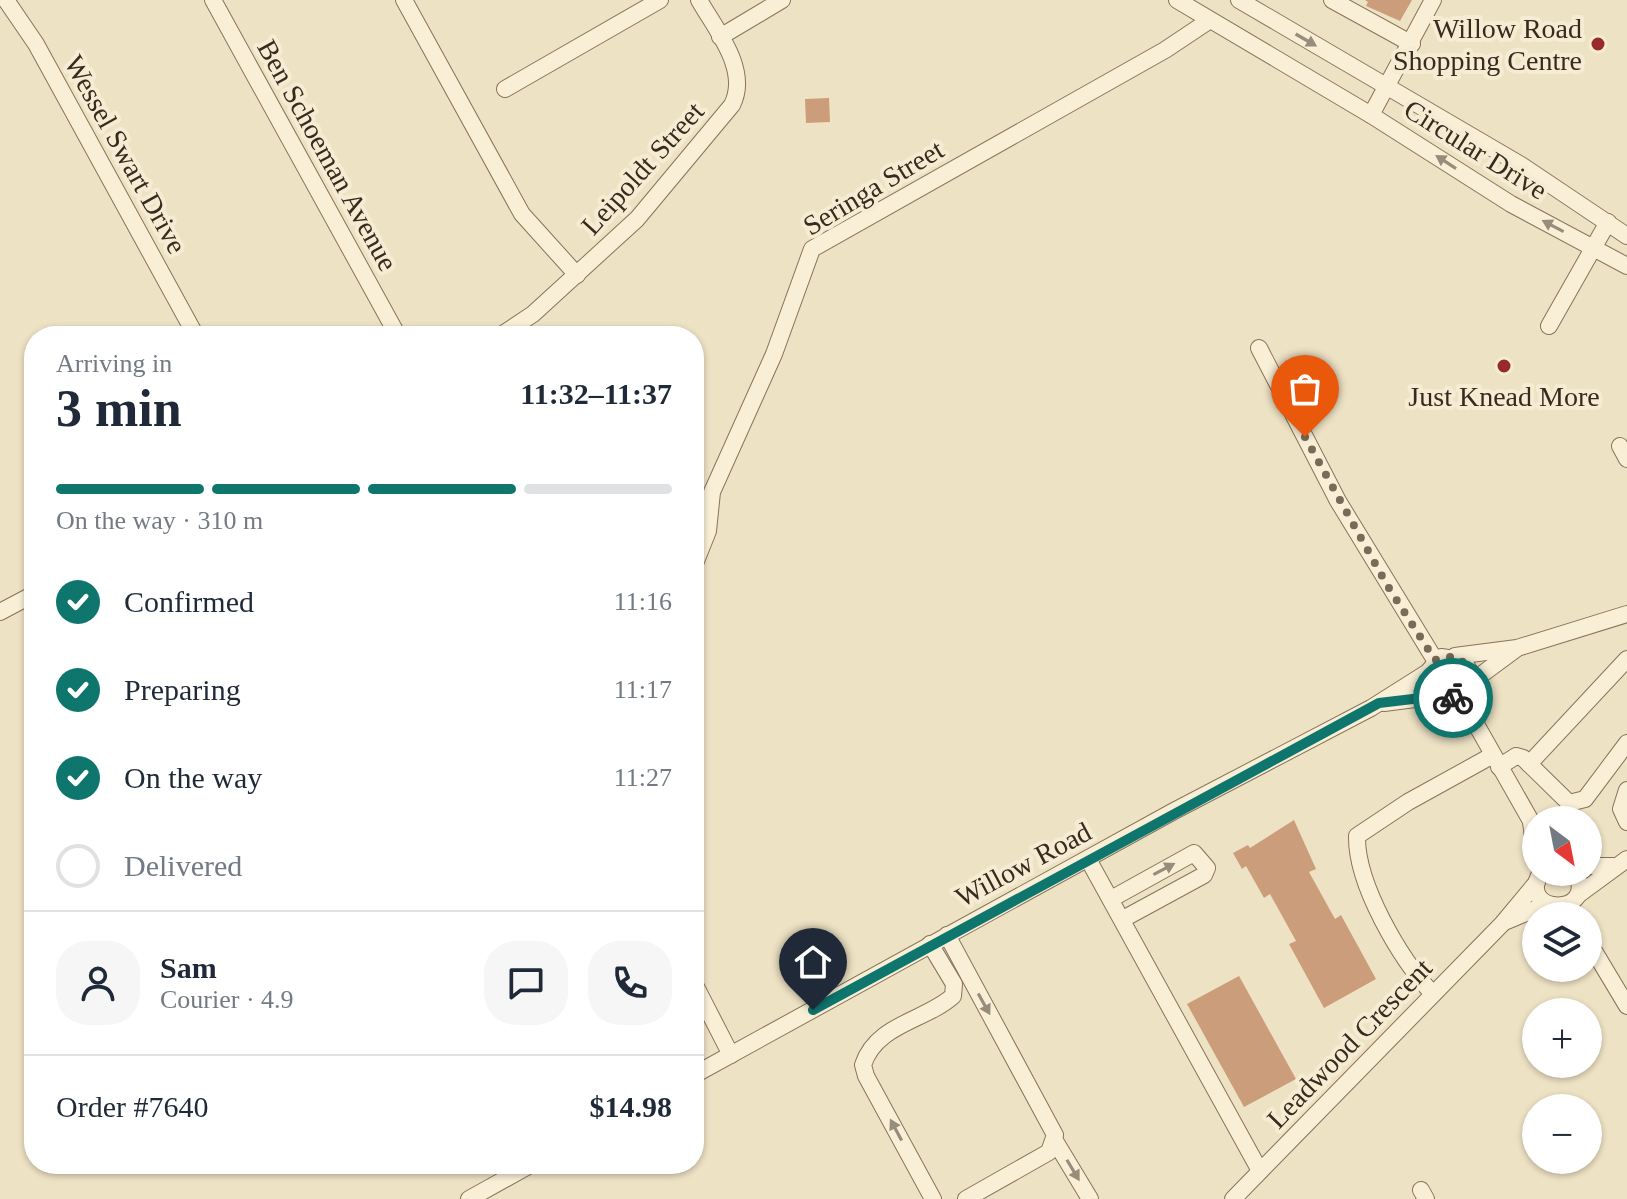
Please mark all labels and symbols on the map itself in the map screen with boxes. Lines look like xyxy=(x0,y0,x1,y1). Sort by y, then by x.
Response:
place label: Willow Road Shopping Centre xyxy=(1393,13,1582,76)
one-way arrow xyxy=(1294,33,1317,47)
street label: Ben Schoeman Avenue xyxy=(251,34,404,276)
marker: Willow Road Shopping Centre xyxy=(1589,35,1607,53)
street label: Wessel Swart Drive xyxy=(58,50,193,259)
street label: Circular Drive xyxy=(1399,93,1553,206)
street label: Leipoldt Street xyxy=(575,96,710,241)
street label: Seringa Street xyxy=(798,133,949,241)
one-way arrow xyxy=(1435,156,1457,170)
one-way arrow xyxy=(1542,220,1564,234)
pin xyxy=(1271,355,1339,437)
marker: Just Knead More xyxy=(1495,357,1513,375)
place label: Just Knead More xyxy=(1408,381,1600,412)
courier xyxy=(1413,658,1493,738)
north arrow xyxy=(1522,806,1602,886)
street label: Willow Road xyxy=(950,816,1096,913)
one-way arrow xyxy=(1152,862,1175,876)
pin xyxy=(779,928,847,1010)
street label: Leadwood Crescent xyxy=(1261,952,1438,1134)
one-way arrow xyxy=(977,992,991,1015)
one-way arrow xyxy=(890,1119,903,1142)
one-way arrow xyxy=(1066,1159,1080,1181)

